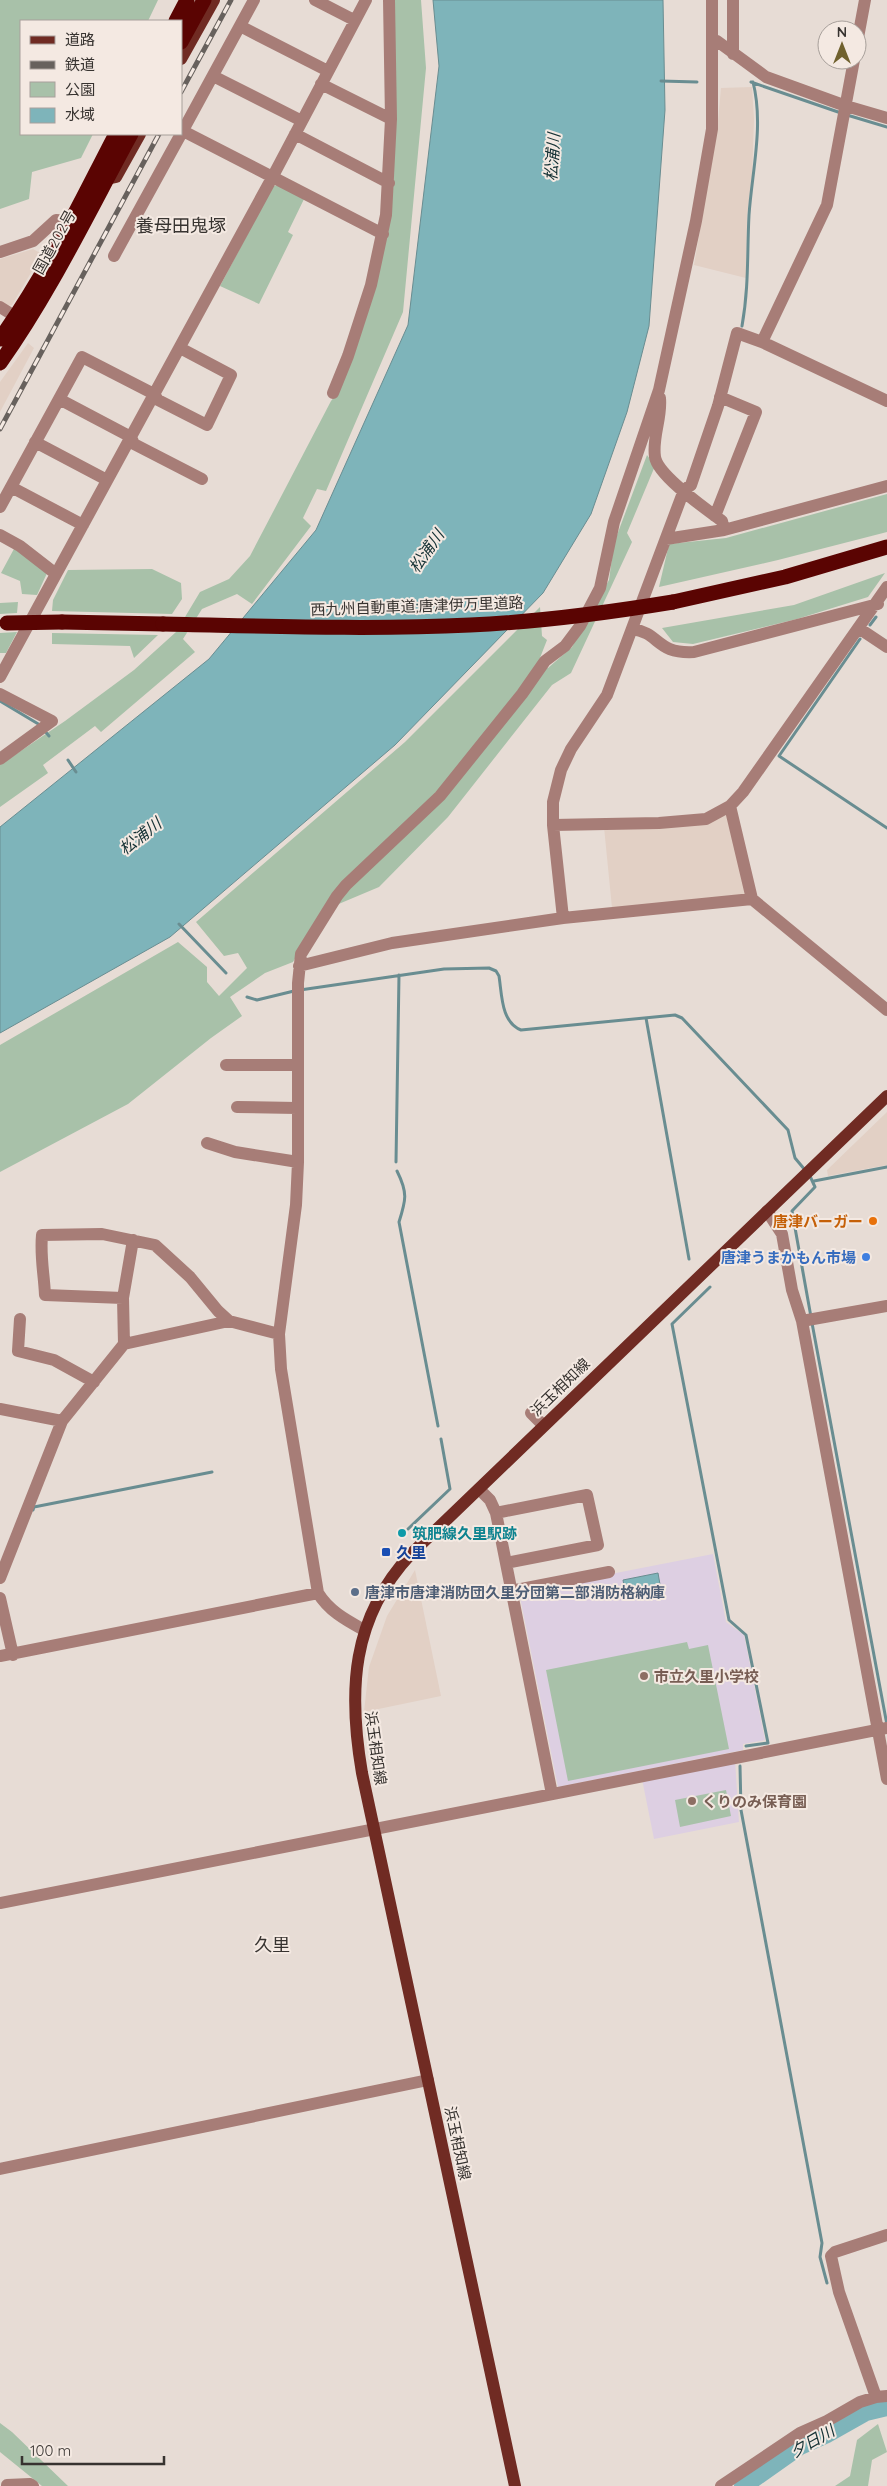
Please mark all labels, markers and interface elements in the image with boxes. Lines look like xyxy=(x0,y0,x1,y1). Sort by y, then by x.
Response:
legend xyxy=(20,20,182,135)
north arrow xyxy=(817,20,867,70)
text: N xyxy=(837,23,847,41)
text: 道路 xyxy=(65,30,95,49)
text: 鉄道 xyxy=(65,55,95,74)
text: 公園 xyxy=(65,80,95,99)
text: 水域 xyxy=(65,105,95,124)
water label: 松浦川 xyxy=(540,130,564,182)
street label: 国道202号 xyxy=(29,207,79,277)
district label: 養母田鬼塚 xyxy=(136,214,226,237)
water label: 松浦川 xyxy=(404,524,449,576)
street label: 西九州自動車道;唐津伊万里道路 xyxy=(310,593,524,619)
water label: 松浦川 xyxy=(115,812,167,859)
place label: 唐津バーガー xyxy=(773,1212,863,1231)
marker: 唐津バーガー xyxy=(867,1215,879,1227)
place label: 唐津うまかもん市場 xyxy=(721,1248,856,1267)
marker: 唐津うまかもん市場 xyxy=(860,1251,872,1263)
street label: 浜玉相知線 xyxy=(526,1354,594,1420)
place label: 筑肥線久里駅跡 xyxy=(412,1524,517,1543)
marker: 筑肥線久里駅跡 xyxy=(396,1527,408,1539)
place label: 久里 xyxy=(396,1543,426,1562)
marker: 久里 xyxy=(380,1546,392,1558)
place label: 唐津市唐津消防団久里分団第二部消防格納庫 xyxy=(365,1583,665,1602)
marker: 唐津市唐津消防団久里分団第二部消防格納庫 xyxy=(349,1586,361,1598)
place label: 市立久里小学校 xyxy=(654,1667,759,1686)
marker: 市立久里小学校 xyxy=(638,1670,650,1682)
street label: 浜玉相知線 xyxy=(361,1710,391,1786)
place label: くりのみ保育園 xyxy=(702,1792,807,1811)
marker: くりのみ保育園 xyxy=(686,1795,698,1807)
district label: 久里 xyxy=(254,1933,290,1956)
street label: 浜玉相知線 xyxy=(441,2104,475,2182)
water label: 夕日川 xyxy=(786,2419,840,2462)
scale bar xyxy=(22,2434,165,2466)
text: 100 m xyxy=(30,2441,71,2460)

